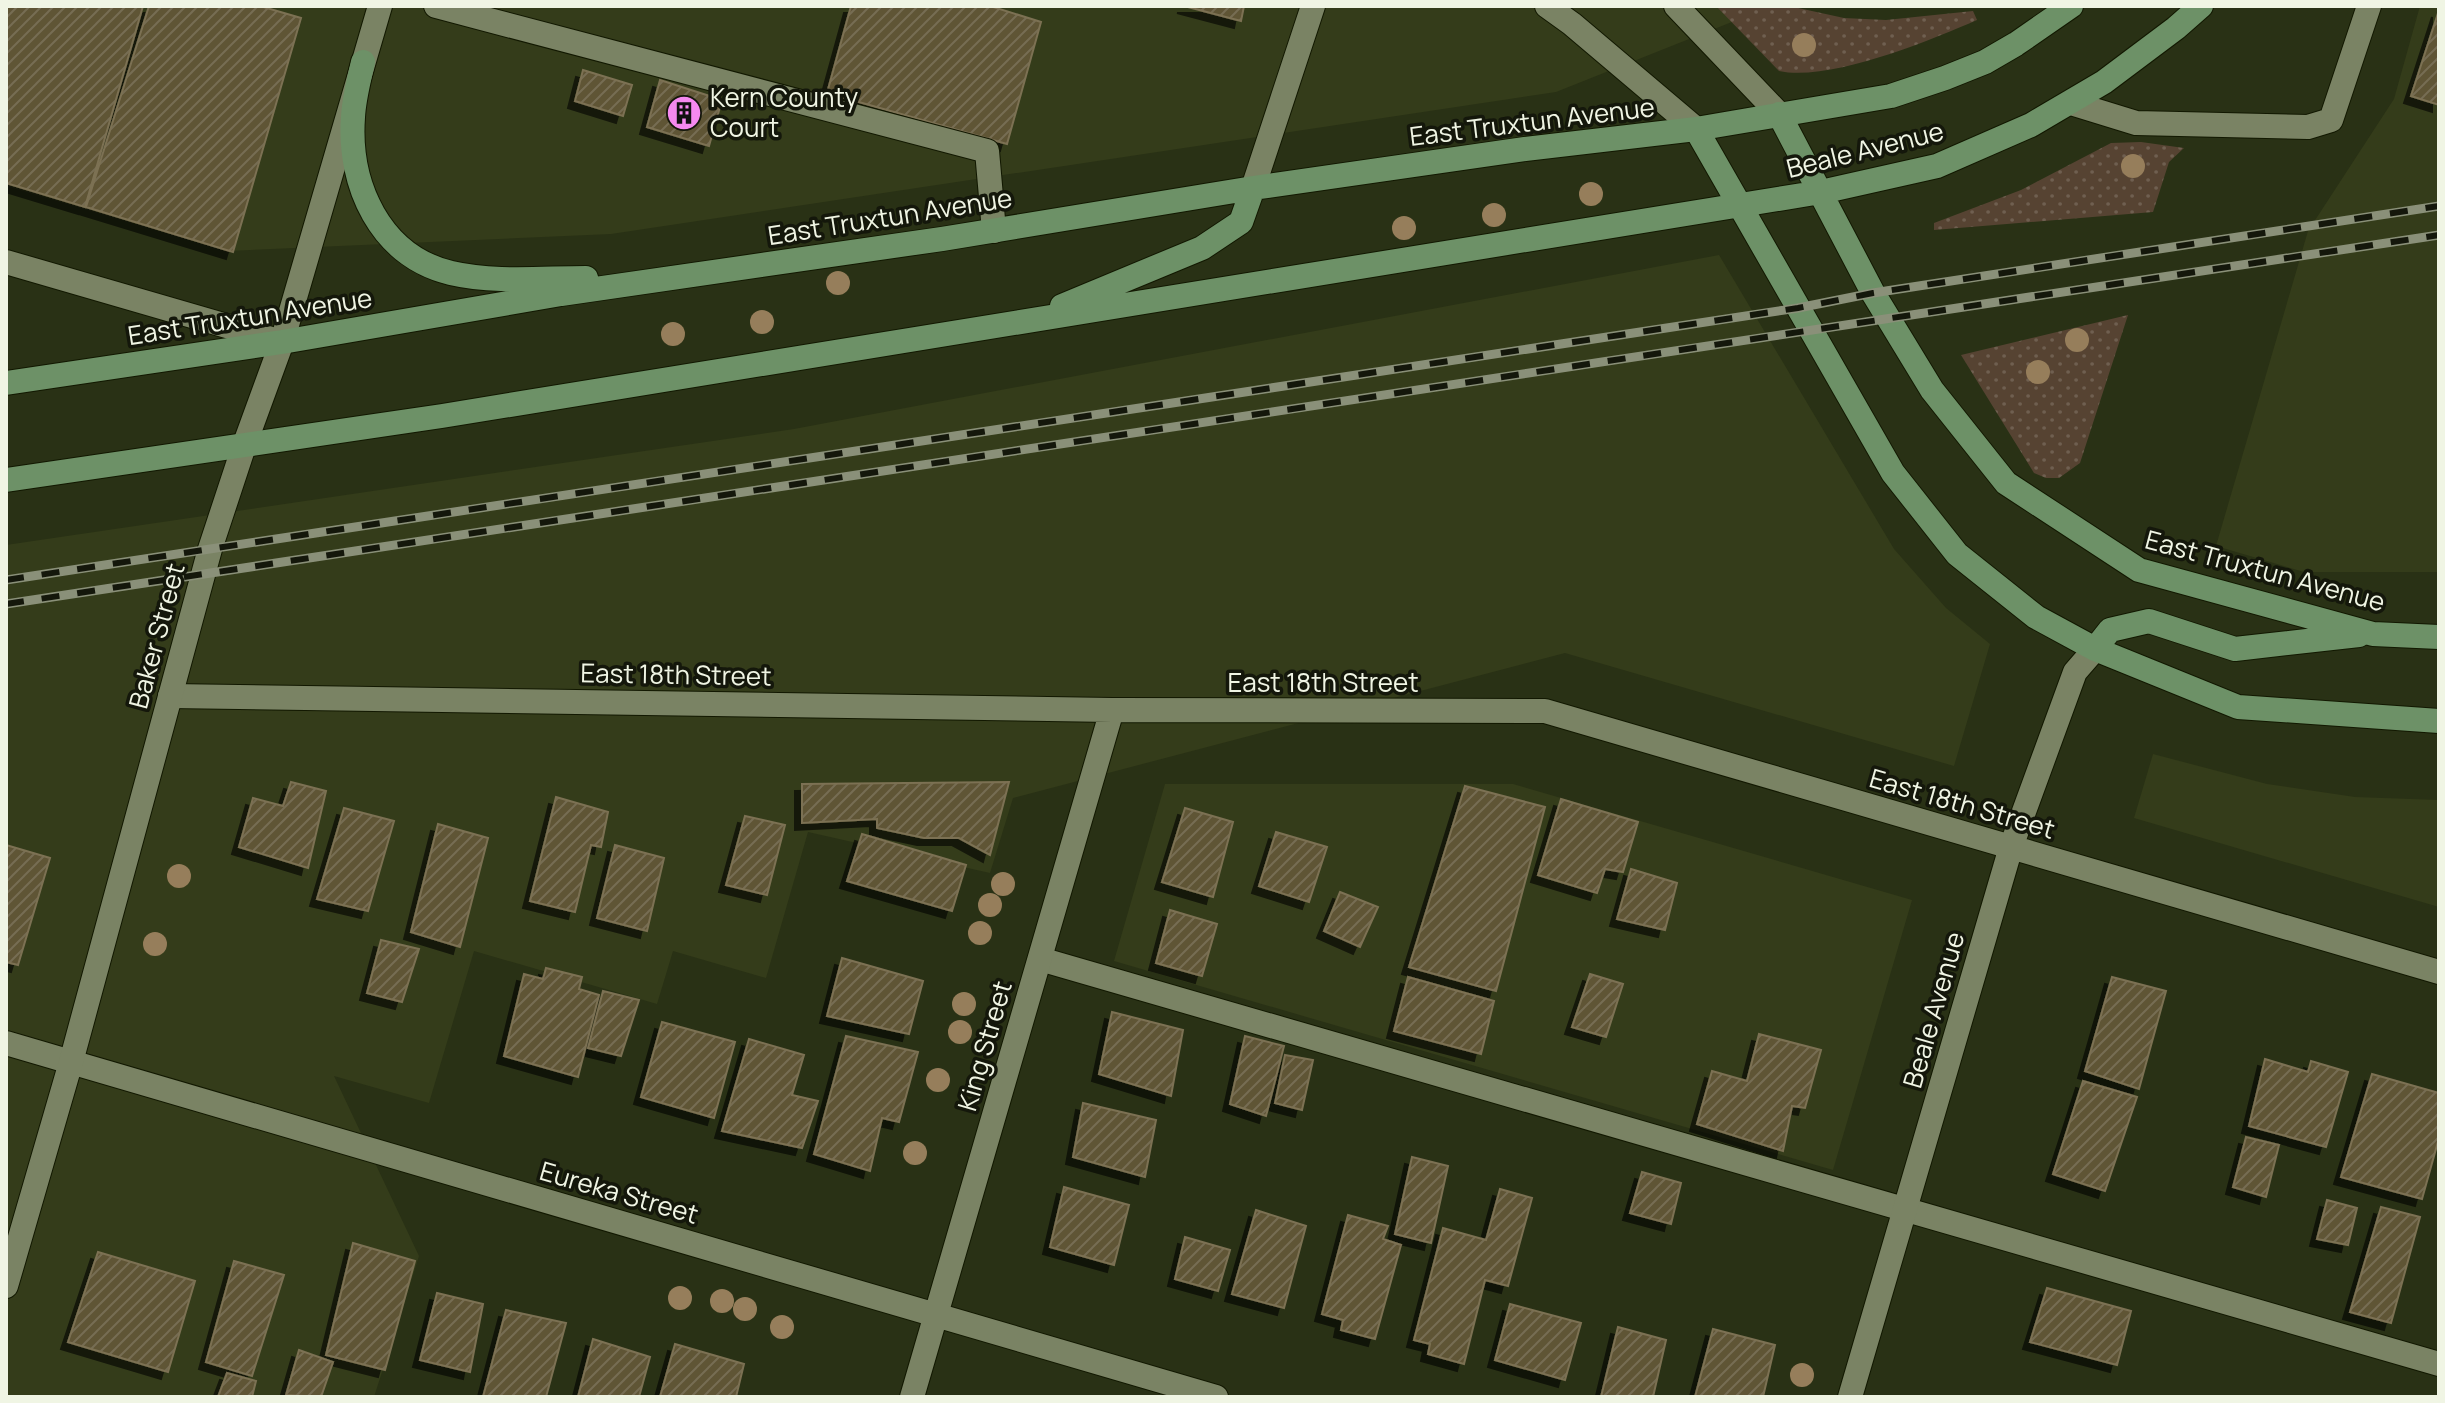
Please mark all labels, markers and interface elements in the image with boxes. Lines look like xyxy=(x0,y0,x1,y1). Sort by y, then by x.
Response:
place label: Kern County Court xyxy=(710,79,858,145)
street label: East Truxtun Avenue xyxy=(1407,88,1657,154)
building icon: Kern County Court xyxy=(665,94,703,132)
street label: Beale Avenue xyxy=(1782,112,1947,186)
street label: East Truxtun Avenue xyxy=(765,179,1015,253)
street label: East Truxtun Avenue xyxy=(125,279,375,353)
street label: East Truxtun Avenue xyxy=(2141,521,2389,619)
street label: Baker Street xyxy=(119,559,193,712)
street label: East 18th Street xyxy=(580,654,772,694)
street label: East 18th Street xyxy=(1227,664,1419,700)
street label: East 18th Street xyxy=(1865,759,2059,847)
street label: Beale Avenue xyxy=(1894,927,1973,1092)
street label: King Street xyxy=(948,976,1020,1115)
street label: Eureka Street xyxy=(536,1152,703,1232)

